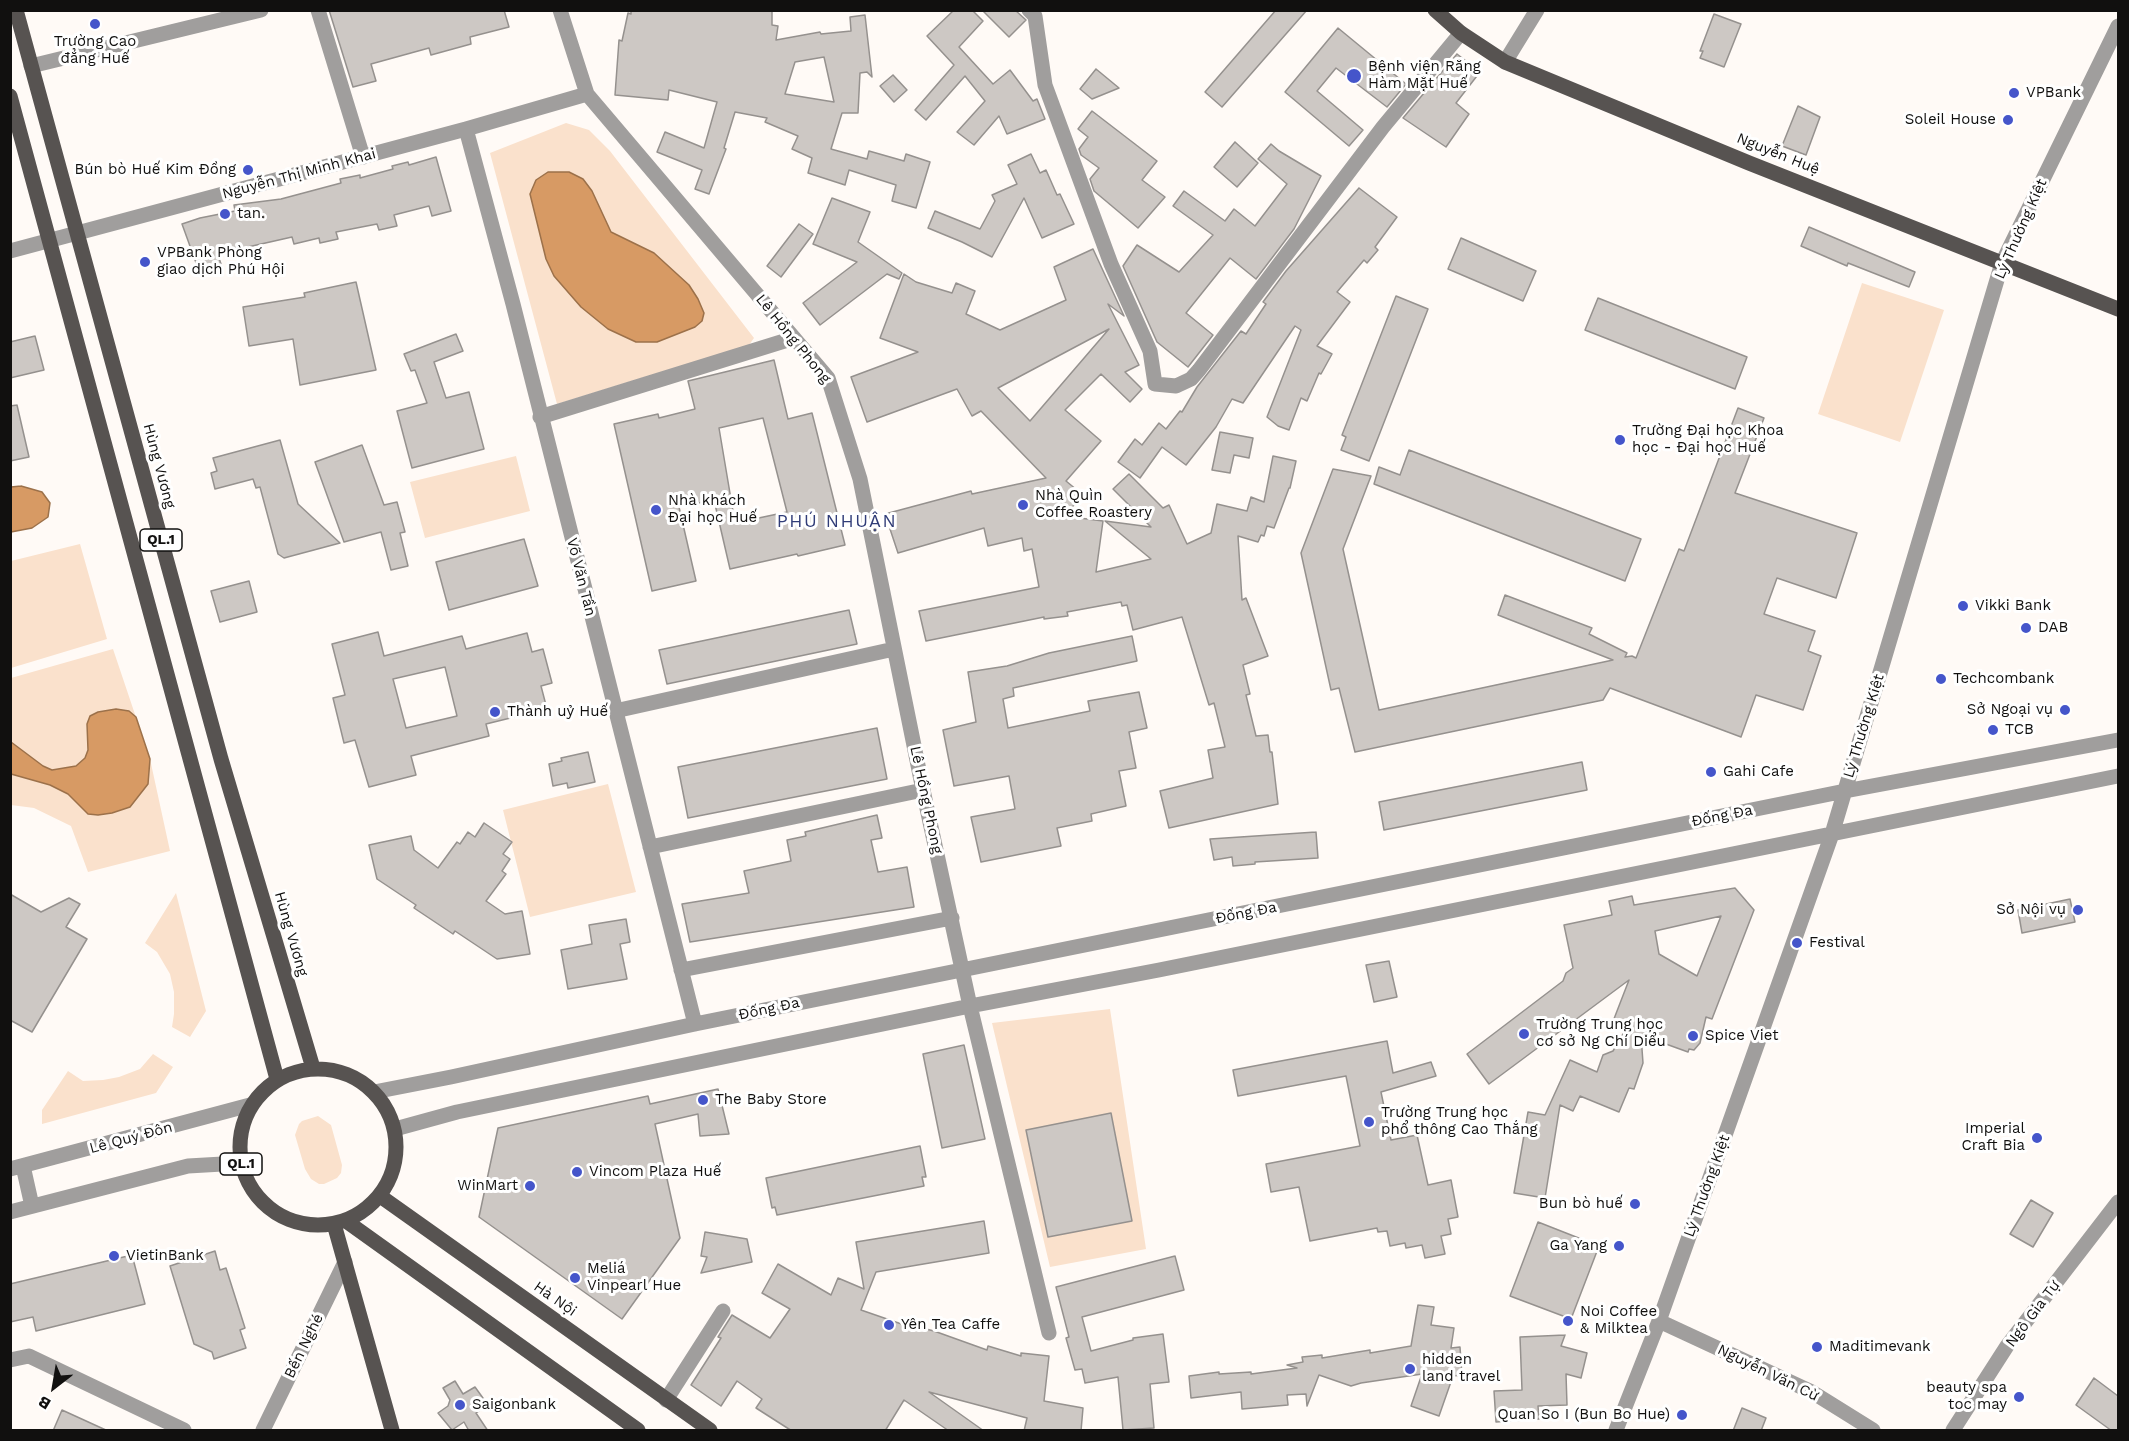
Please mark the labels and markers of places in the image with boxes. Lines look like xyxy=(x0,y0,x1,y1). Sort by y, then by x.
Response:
marker: Trường Cao đẳng Huế xyxy=(88,17,102,31)
place label: Trường Cao đẳng Huế xyxy=(54,33,136,68)
place label: Bệnh viện Răng Hàm Mặt Huế xyxy=(1368,58,1481,93)
marker: Bệnh viện Răng Hàm Mặt Huế xyxy=(1345,67,1363,85)
place label: VPBank xyxy=(2026,84,2081,102)
marker: VPBank xyxy=(2007,86,2021,100)
place label: Soleil House xyxy=(1905,111,1996,129)
marker: Soleil House xyxy=(2001,113,2015,127)
place label: Bún bò Huế Kim Đồng xyxy=(75,161,236,179)
marker: Bún bò Huế Kim Đồng xyxy=(241,163,255,177)
place label: tan. xyxy=(237,205,265,223)
marker: tan. xyxy=(218,207,232,221)
place label: VPBank Phòng giao dịch Phú Hội xyxy=(157,244,284,279)
marker: VPBank Phòng giao dịch Phú Hội xyxy=(138,255,152,269)
place label: Trường Đại học Khoa học - Đại học Huế xyxy=(1632,422,1784,457)
marker: Trường Đại học Khoa học - Đại học Huế xyxy=(1613,433,1627,447)
place label: Nhà Quìn Coffee Roastery xyxy=(1035,487,1152,522)
place label: Nhà khách Đại học Huế xyxy=(668,492,757,527)
marker: Nhà Quìn Coffee Roastery xyxy=(1016,498,1030,512)
marker: Nhà khách Đại học Huế xyxy=(649,503,663,517)
place label: Vikki Bank xyxy=(1975,597,2051,615)
marker: Vikki Bank xyxy=(1956,599,1970,613)
place label: DAB xyxy=(2038,619,2068,637)
marker: DAB xyxy=(2019,621,2033,635)
place label: Techcombank xyxy=(1953,670,2054,688)
marker: Techcombank xyxy=(1934,672,1948,686)
place label: Sở Ngoại vụ xyxy=(1967,701,2053,719)
place label: Thành uỷ Huế xyxy=(507,703,608,721)
marker: Sở Ngoại vụ xyxy=(2058,703,2072,717)
marker: Thành uỷ Huế xyxy=(488,705,502,719)
place label: TCB xyxy=(2005,721,2034,739)
marker: TCB xyxy=(1986,723,2000,737)
place label: Gahi Cafe xyxy=(1723,763,1794,781)
marker: Gahi Cafe xyxy=(1704,765,1718,779)
place label: Sở Nội vụ xyxy=(1996,901,2066,919)
marker: Sở Nội vụ xyxy=(2071,903,2085,917)
place label: Festival xyxy=(1809,934,1865,952)
marker: Festival xyxy=(1790,936,1804,950)
place label: Trường Trung học cơ sở Ng Chí Diểu xyxy=(1536,1016,1666,1051)
marker: Trường Trung học cơ sở Ng Chí Diểu xyxy=(1517,1027,1531,1041)
place label: Spice Viet xyxy=(1705,1027,1779,1045)
marker: Spice Viet xyxy=(1686,1029,1700,1043)
place label: The Baby Store xyxy=(715,1091,827,1109)
marker: The Baby Store xyxy=(696,1093,710,1107)
place label: Trường Trung học phổ thông Cao Thắng xyxy=(1381,1104,1537,1139)
marker: Trường Trung học phổ thông Cao Thắng xyxy=(1362,1115,1376,1129)
place label: Imperial Craft Bia xyxy=(1962,1120,2025,1155)
marker: Imperial Craft Bia xyxy=(2030,1131,2044,1145)
place label: Vincom Plaza Huế xyxy=(589,1163,721,1181)
marker: Vincom Plaza Huế xyxy=(570,1165,584,1179)
place label: WinMart xyxy=(457,1177,518,1195)
marker: WinMart xyxy=(523,1179,537,1193)
place label: Bun bò huế xyxy=(1539,1195,1623,1213)
marker: Bun bò huế xyxy=(1628,1197,1642,1211)
place label: Ga Yang xyxy=(1550,1237,1607,1255)
marker: Ga Yang xyxy=(1612,1239,1626,1253)
place label: VietinBank xyxy=(126,1247,204,1265)
marker: VietinBank xyxy=(107,1249,121,1263)
place label: Meliá Vinpearl Hue xyxy=(587,1260,681,1295)
marker: Meliá Vinpearl Hue xyxy=(568,1271,582,1285)
place label: Noi Coffee & Milktea xyxy=(1580,1303,1657,1338)
marker: Noi Coffee & Milktea xyxy=(1561,1314,1575,1328)
place label: Yên Tea Caffe xyxy=(901,1316,1000,1334)
marker: Yên Tea Caffe xyxy=(882,1318,896,1332)
place label: Maditimevank xyxy=(1829,1338,1931,1356)
marker: Maditimevank xyxy=(1810,1340,1824,1354)
place label: hidden land travel xyxy=(1422,1351,1500,1386)
marker: hidden land travel xyxy=(1403,1362,1417,1376)
place label: beauty spa toc may xyxy=(1926,1379,2007,1414)
marker: beauty spa toc may xyxy=(2012,1390,2026,1404)
place label: Saigonbank xyxy=(472,1396,556,1414)
marker: Saigonbank xyxy=(453,1398,467,1412)
place label: Quan So I (Bun Bo Hue) xyxy=(1498,1406,1670,1424)
marker: Quan So I (Bun Bo Hue) xyxy=(1675,1408,1689,1422)

